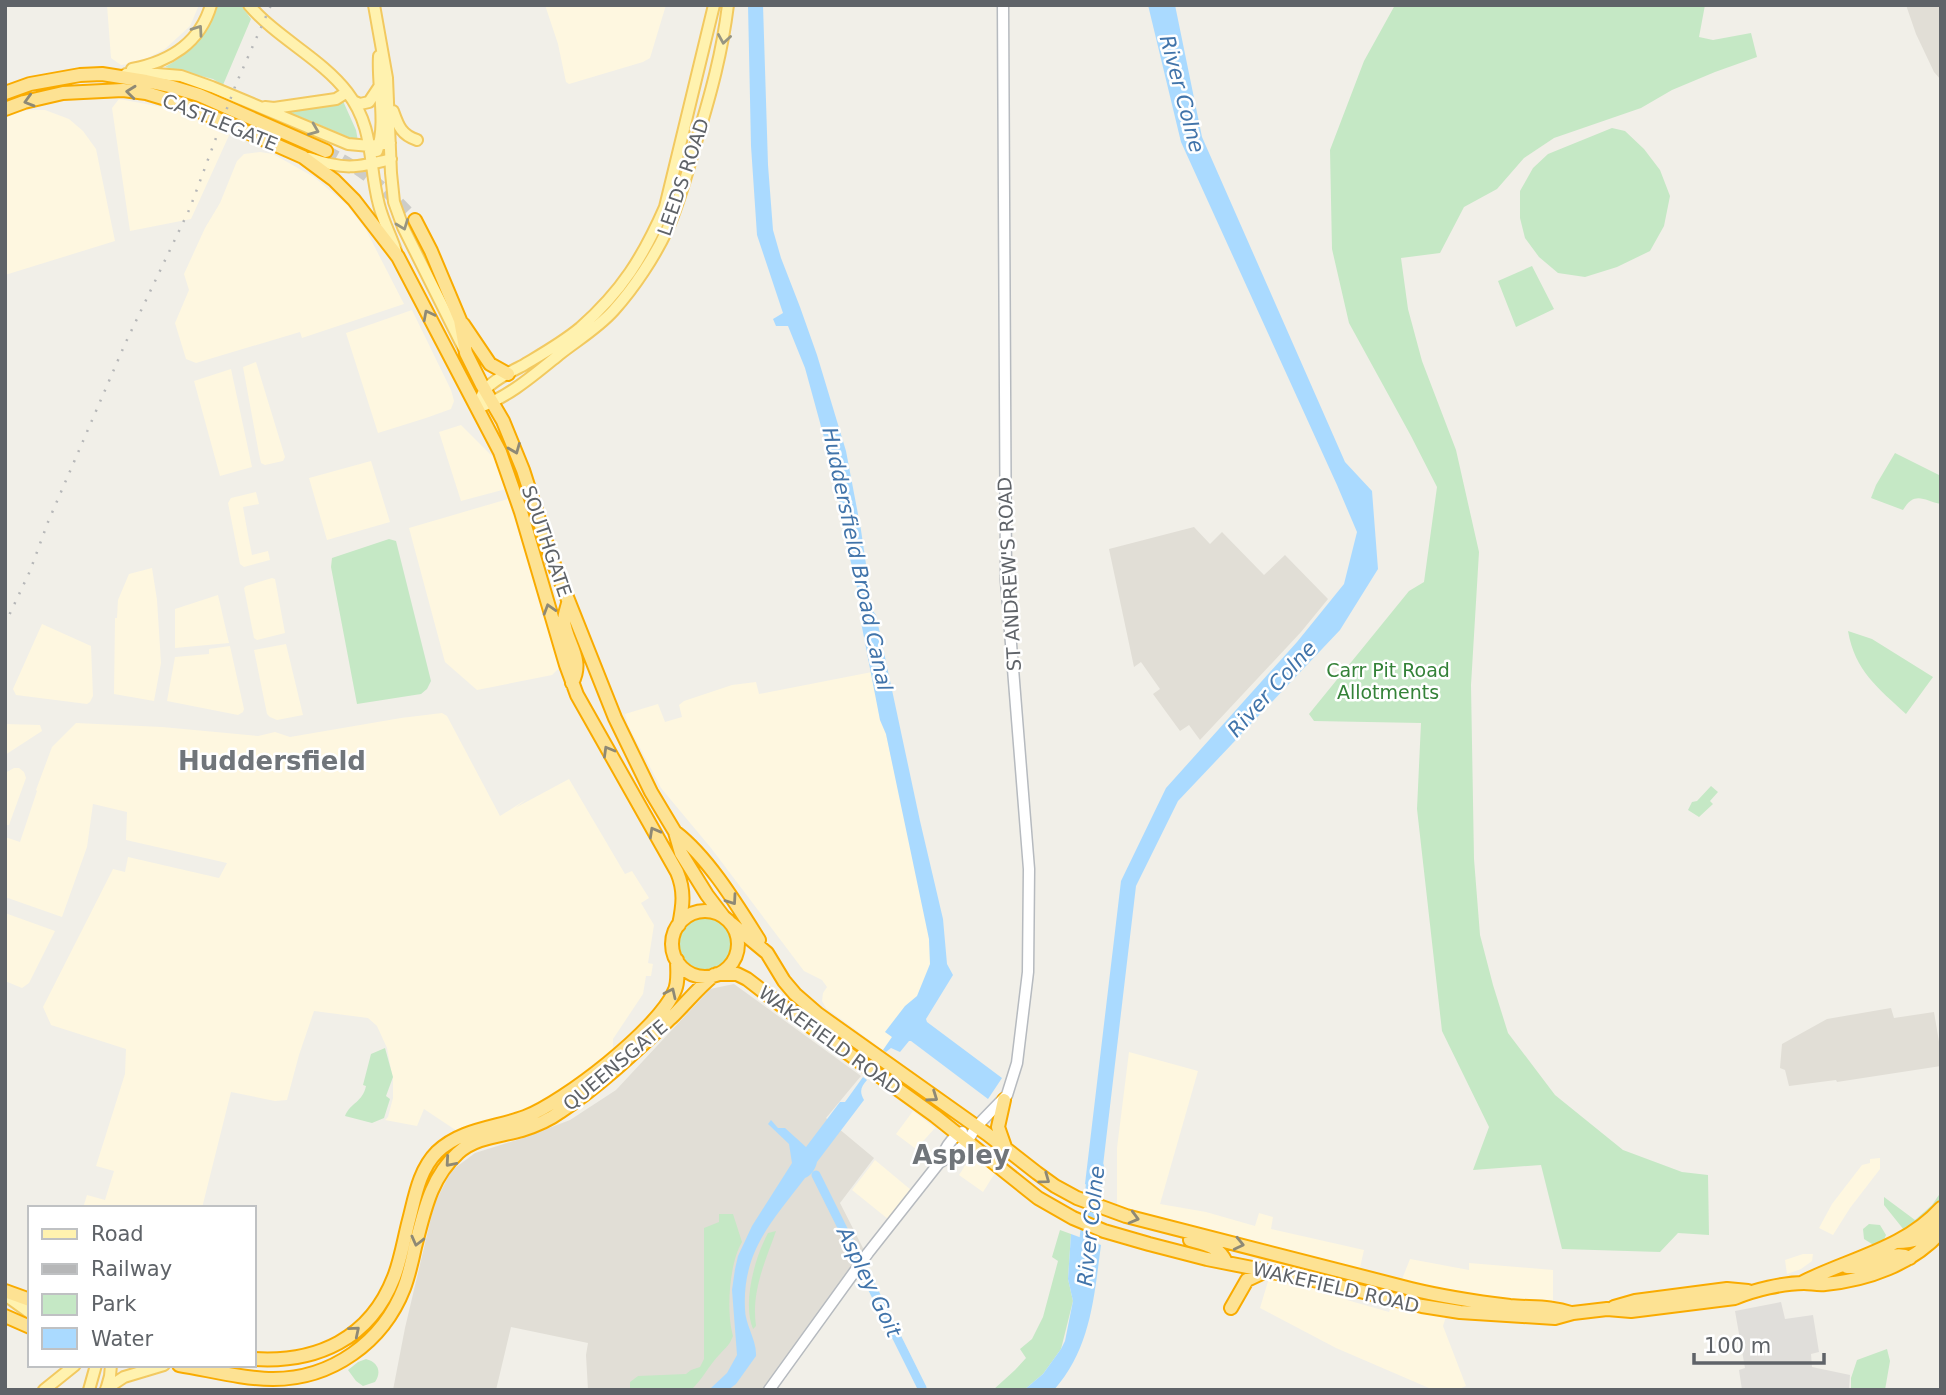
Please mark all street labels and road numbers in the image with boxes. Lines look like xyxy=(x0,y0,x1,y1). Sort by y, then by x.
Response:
street label: CASTLEGATE xyxy=(159,89,281,155)
street label: LEEDS ROAD xyxy=(653,115,713,239)
street label: ST ANDREW'S ROAD xyxy=(993,476,1025,672)
street label: SOUTHGATE xyxy=(518,482,576,600)
street label: WAKEFIELD ROAD xyxy=(755,981,905,1099)
street label: QUEENSGATE xyxy=(559,1015,671,1115)
street label: WAKEFIELD ROAD xyxy=(1250,1257,1422,1317)

